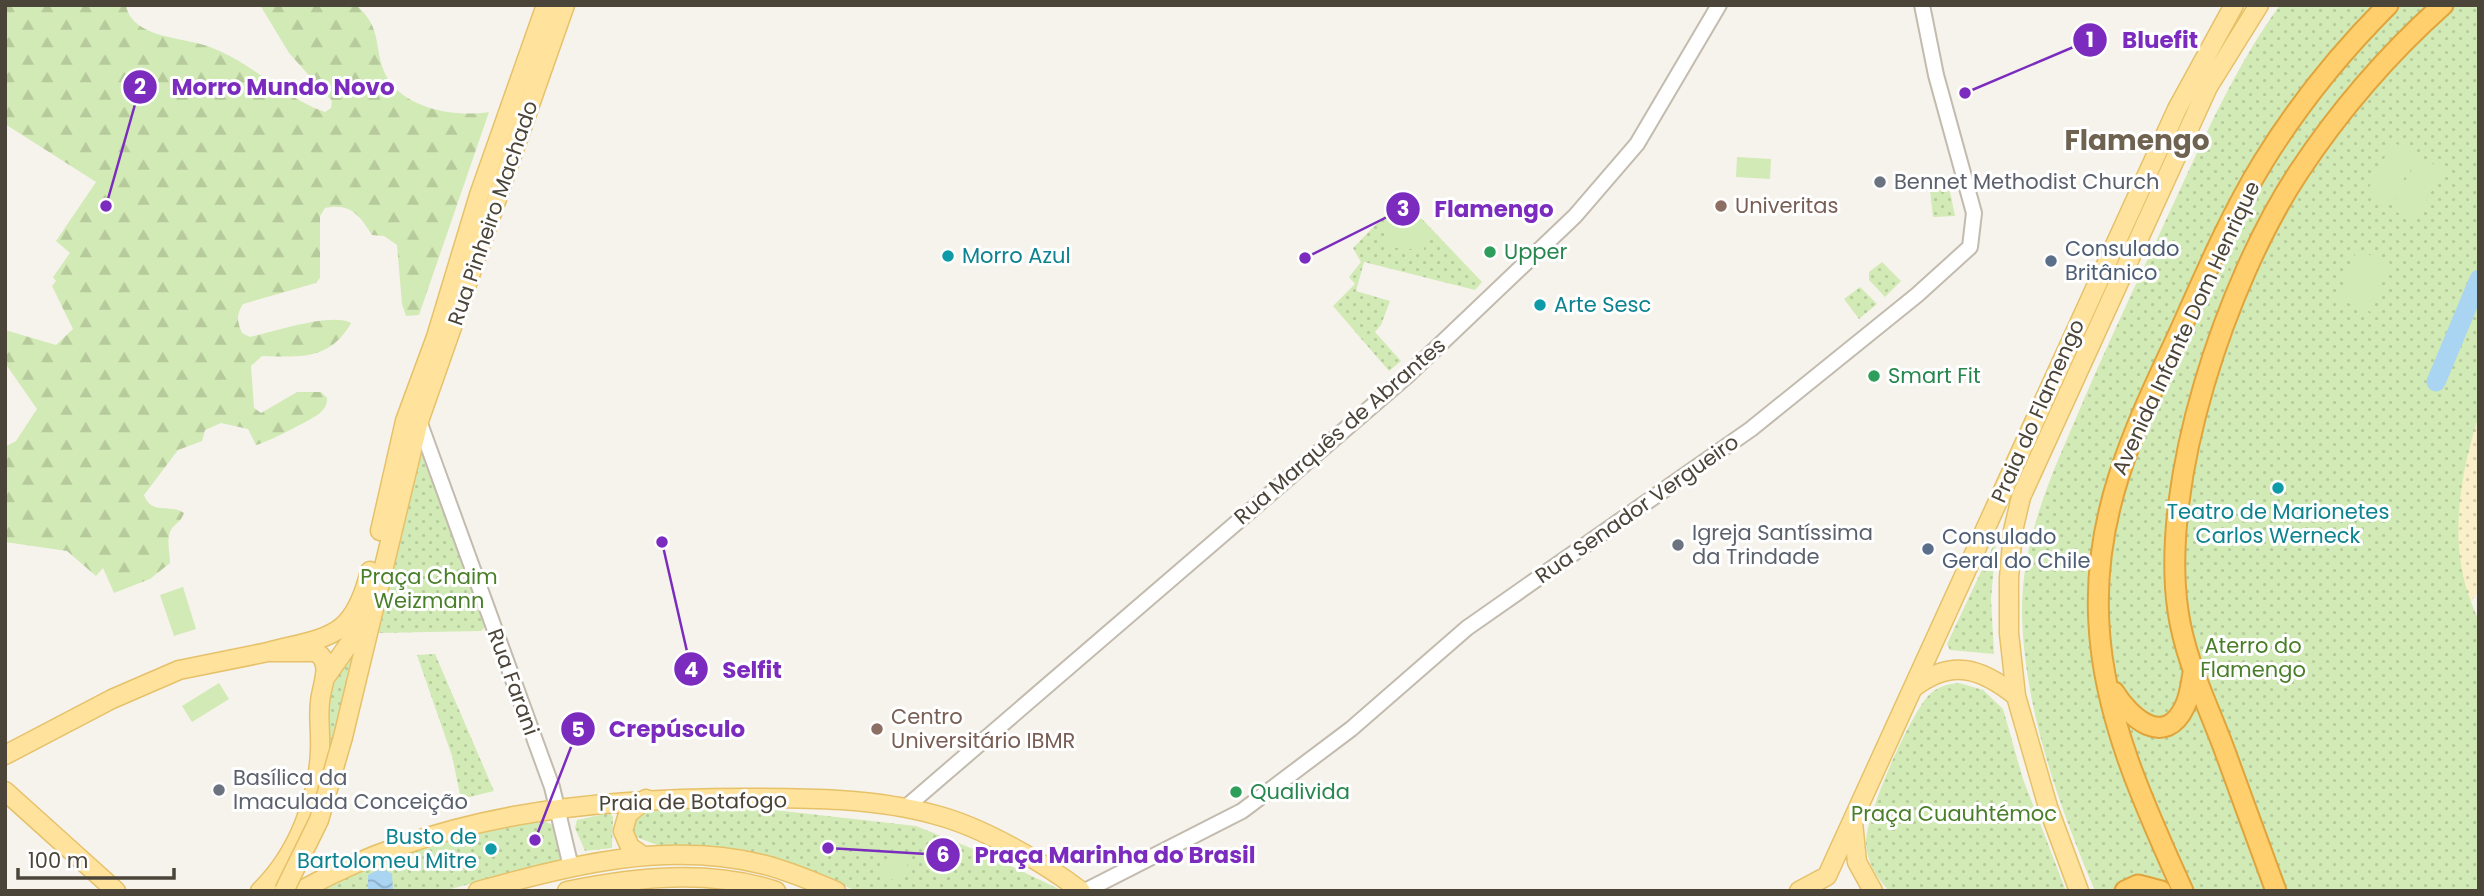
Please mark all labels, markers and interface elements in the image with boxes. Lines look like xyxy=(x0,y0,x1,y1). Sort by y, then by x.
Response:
callout: Bluefit xyxy=(2073,18,2212,62)
text: Bluefit xyxy=(2122,24,2198,56)
text: 1 xyxy=(2086,25,2094,54)
callout: Morro Mundo Novo xyxy=(123,65,409,109)
text: Morro Mundo Novo xyxy=(171,71,395,103)
text: 2 xyxy=(134,72,146,101)
street label: Rua Pinheiro Machado xyxy=(440,97,545,329)
district label: Flamengo xyxy=(2064,121,2210,160)
place label: Bennet Methodist Church xyxy=(1894,167,2159,196)
marker: Bennet Methodist Church xyxy=(1872,174,1888,190)
street label: Avenida Infante Dom Henrique xyxy=(2105,176,2267,479)
callout: Flamengo xyxy=(1385,187,1568,231)
place label: Univeritas xyxy=(1735,191,1838,220)
text: Flamengo xyxy=(1434,193,1554,225)
text: 3 xyxy=(1397,194,1409,223)
marker: Univeritas xyxy=(1713,198,1729,214)
place label: Consulado Britânico xyxy=(2065,234,2180,287)
place label: Upper xyxy=(1504,237,1568,266)
place label: Morro Azul xyxy=(962,241,1071,270)
marker: Upper xyxy=(1482,244,1498,260)
marker: Morro Azul xyxy=(940,248,956,264)
marker: Consulado Britânico xyxy=(2043,253,2059,269)
place label: Arte Sesc xyxy=(1554,290,1651,319)
marker: Arte Sesc xyxy=(1532,297,1548,313)
street label: Praia do Flamengo xyxy=(1984,314,2091,507)
street label: Rua Marquês de Abrantes xyxy=(1228,331,1452,531)
place label: Smart Fit xyxy=(1888,361,1981,390)
marker: Smart Fit xyxy=(1866,368,1882,384)
street label: Rua Senador Vergueiro xyxy=(1529,427,1744,590)
marker: Teatro de Marionetes Carlos Werneck xyxy=(2270,480,2286,496)
place label: Teatro de Marionetes Carlos Werneck xyxy=(2167,497,2389,550)
place label: Igreja Santíssima da Trindade xyxy=(1692,518,1873,571)
place label: Consulado Geral do Chile xyxy=(1942,522,2090,575)
marker: Igreja Santíssima da Trindade xyxy=(1670,537,1686,553)
marker: Consulado Geral do Chile xyxy=(1920,541,1936,557)
park label: Praça Chaim Weizmann xyxy=(360,562,498,615)
street label: Rua Farani xyxy=(481,625,546,739)
park label: Aterro do Flamengo xyxy=(2200,631,2306,684)
callout: Selfit xyxy=(673,647,796,691)
text: Selfit xyxy=(722,654,782,686)
text: 4 xyxy=(684,655,698,684)
place label: Centro Universitário IBMR xyxy=(891,702,1075,755)
callout: Crepúsculo xyxy=(560,707,759,751)
text: Crepúsculo xyxy=(609,713,745,745)
text: 5 xyxy=(571,715,585,744)
marker: Centro Universitário IBMR xyxy=(869,721,885,737)
place label: Basílica da Imaculada Conceição xyxy=(233,763,468,816)
place label: Qualivida xyxy=(1250,777,1350,806)
marker: Basílica da Imaculada Conceição xyxy=(211,782,227,798)
marker: Qualivida xyxy=(1228,784,1244,800)
street label: Praia de Botafogo xyxy=(599,785,787,818)
park label: Praça Cuauhtémoc xyxy=(1851,799,2057,828)
place label: Busto de Bartolomeu Mitre xyxy=(297,822,477,875)
callout: Praça Marinha do Brasil xyxy=(925,833,1269,877)
scale bar xyxy=(18,836,173,880)
text: Praça Marinha do Brasil xyxy=(974,839,1256,871)
text: 6 xyxy=(936,840,950,869)
marker: Busto de Bartolomeu Mitre xyxy=(483,841,499,857)
text: 100 m xyxy=(28,846,88,875)

